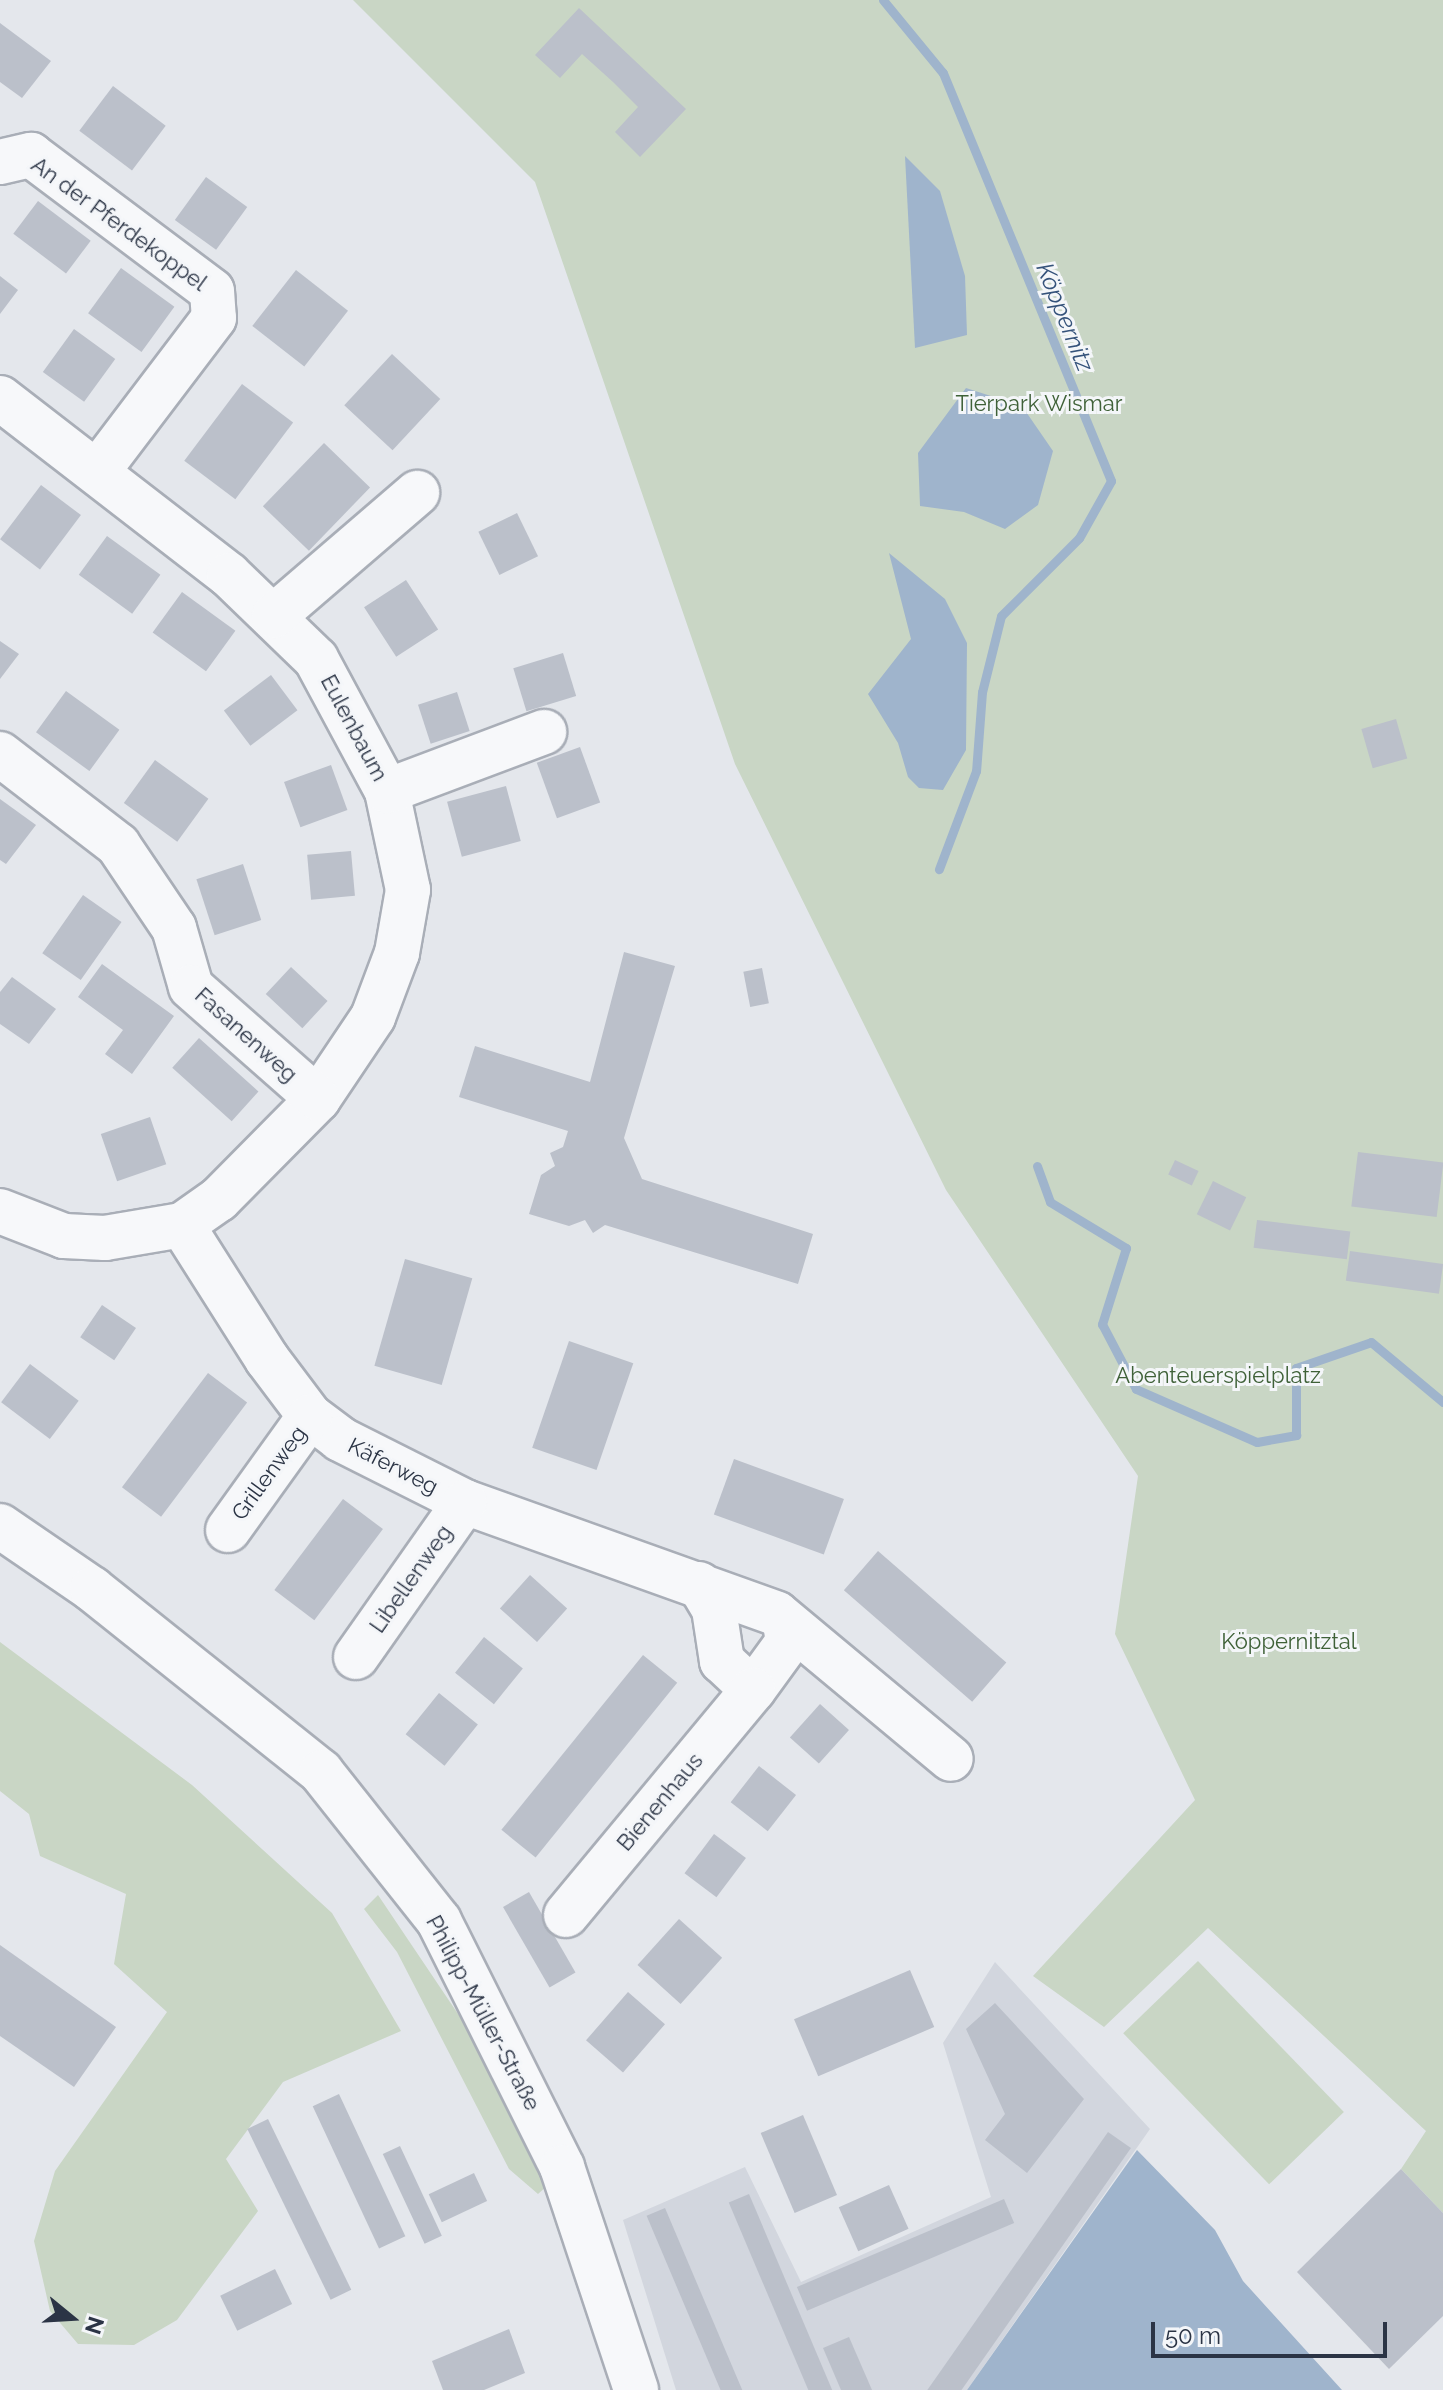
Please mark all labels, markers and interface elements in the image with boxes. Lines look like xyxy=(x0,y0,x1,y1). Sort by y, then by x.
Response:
street label: An der Pferdekoppel xyxy=(26,151,212,297)
water label: Köppernitz xyxy=(1030,258,1100,376)
park label: Tierpark Wismar xyxy=(955,391,1123,417)
street label: Eulenbaum xyxy=(315,670,393,786)
street label: Fasanenweg xyxy=(189,982,303,1088)
park label: Abenteuerspielplatz xyxy=(1115,1363,1321,1389)
street label: Grillenweg xyxy=(226,1421,312,1525)
street label: Käferweg xyxy=(344,1432,442,1500)
street label: Libellenweg xyxy=(364,1520,458,1638)
park label: Köppernitztal xyxy=(1221,1629,1357,1655)
street label: Bienenhaus xyxy=(612,1748,708,1856)
street label: Philipp-Müller-Straße xyxy=(420,1911,546,2115)
north arrow xyxy=(32,2278,112,2358)
scale bar xyxy=(1155,2306,1391,2356)
text: N xyxy=(80,2313,110,2337)
text: 50 m xyxy=(1165,2321,1221,2350)

